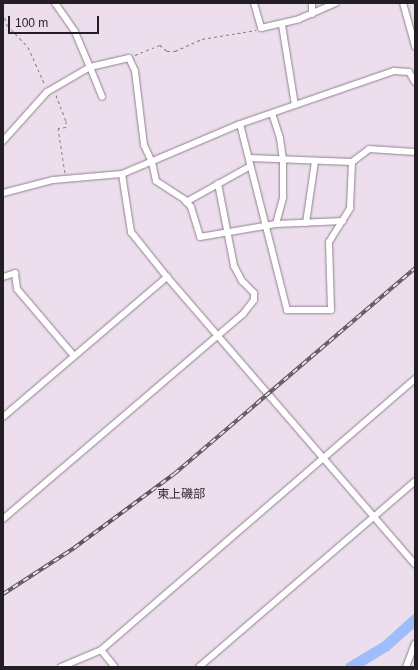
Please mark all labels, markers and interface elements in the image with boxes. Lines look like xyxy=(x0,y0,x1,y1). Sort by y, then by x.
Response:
scale bar xyxy=(10,8,101,34)
text: 100 m xyxy=(15,16,48,30)
district label: 東上磯部 xyxy=(157,488,205,502)

